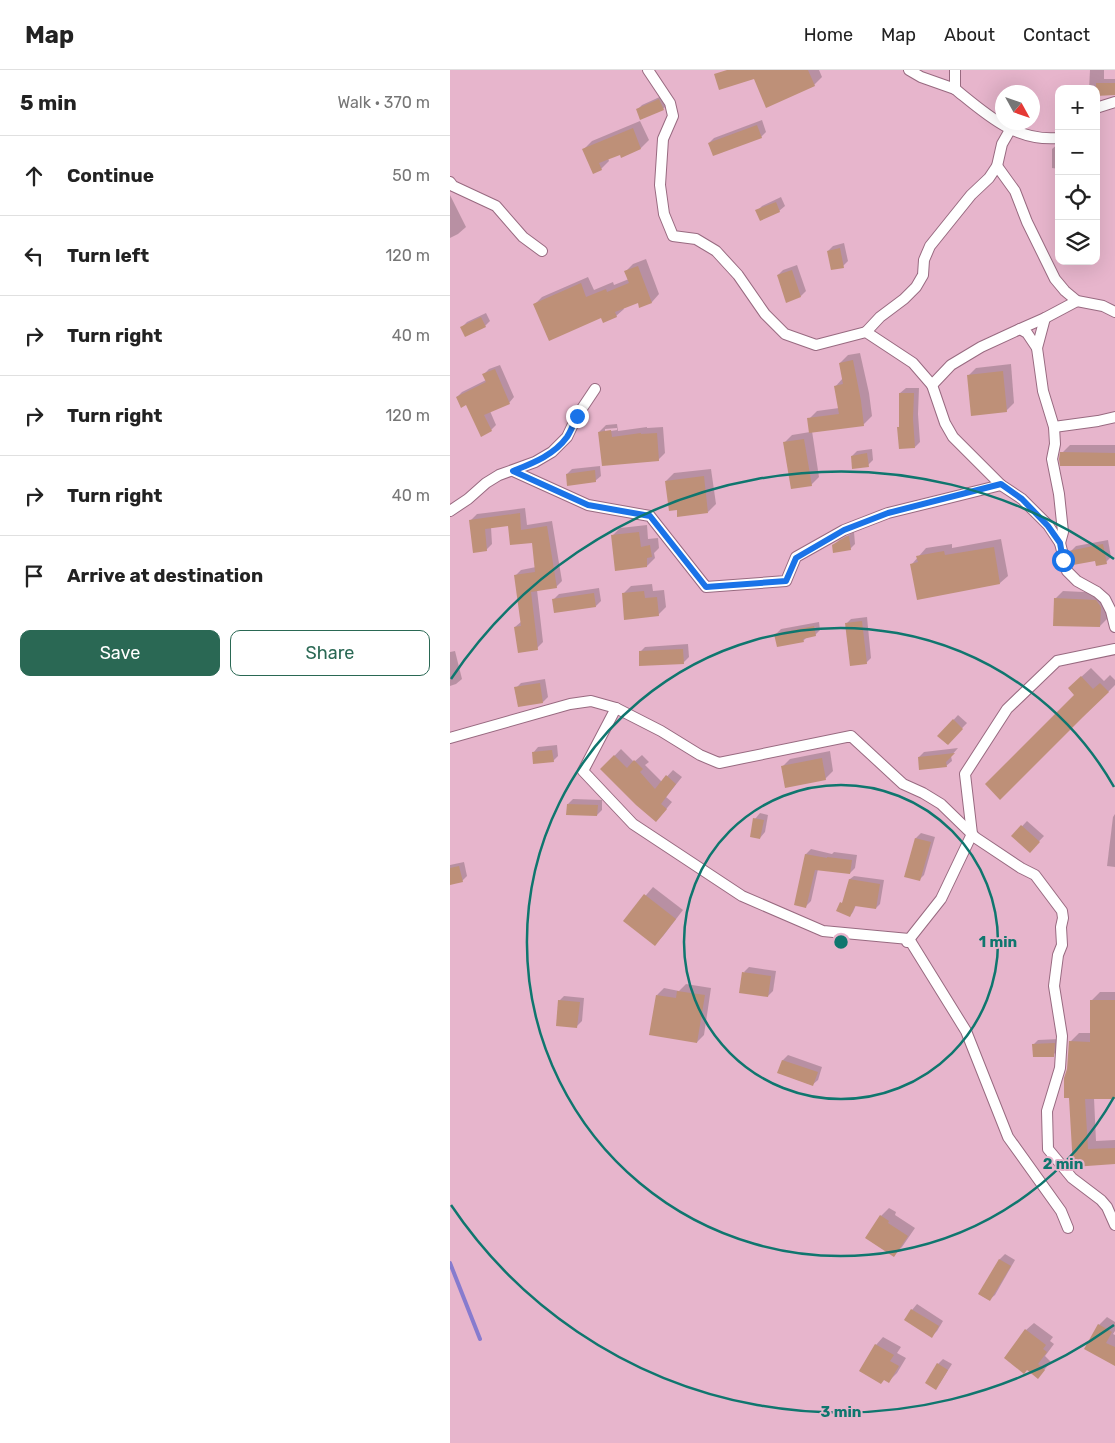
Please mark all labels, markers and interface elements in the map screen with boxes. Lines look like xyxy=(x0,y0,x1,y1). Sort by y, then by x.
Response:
text: Map xyxy=(25,21,74,49)
text: Home xyxy=(804,24,853,46)
text: Map xyxy=(881,24,916,46)
text: About xyxy=(944,24,995,46)
text: Contact xyxy=(1023,24,1090,46)
north arrow xyxy=(995,85,1040,130)
map controls xyxy=(1055,85,1100,265)
button: + xyxy=(1055,85,1100,130)
text: 5 min xyxy=(20,90,77,115)
text: Walk · 370 m xyxy=(337,93,430,112)
button: − xyxy=(1055,130,1100,175)
icon: ahead xyxy=(20,162,48,190)
text: Continue xyxy=(67,164,154,187)
text: 50 m xyxy=(392,166,430,185)
button: locate xyxy=(1055,175,1100,220)
button: layers xyxy=(1055,220,1100,265)
icon: left xyxy=(20,242,48,270)
text: Turn left xyxy=(67,244,149,267)
text: 120 m xyxy=(385,246,430,265)
icon: right xyxy=(20,322,48,350)
text: Turn right xyxy=(67,324,162,347)
text: 40 m xyxy=(392,326,430,345)
icon: right xyxy=(20,402,48,430)
text: Turn right xyxy=(67,404,162,427)
route end xyxy=(566,405,589,428)
text: 120 m xyxy=(385,406,430,425)
icon: right xyxy=(20,482,48,510)
text: Turn right xyxy=(67,484,162,507)
text: 40 m xyxy=(392,486,430,505)
route start xyxy=(1052,549,1075,572)
icon: arrive xyxy=(20,562,48,590)
text: Arrive at destination xyxy=(67,564,263,587)
button: Save xyxy=(20,630,220,676)
button: Share xyxy=(230,630,430,676)
centre of rings xyxy=(832,933,850,951)
text: 1 min xyxy=(979,933,1017,951)
text: 2 min xyxy=(1043,1155,1083,1173)
text: 3 min xyxy=(821,1403,861,1421)

